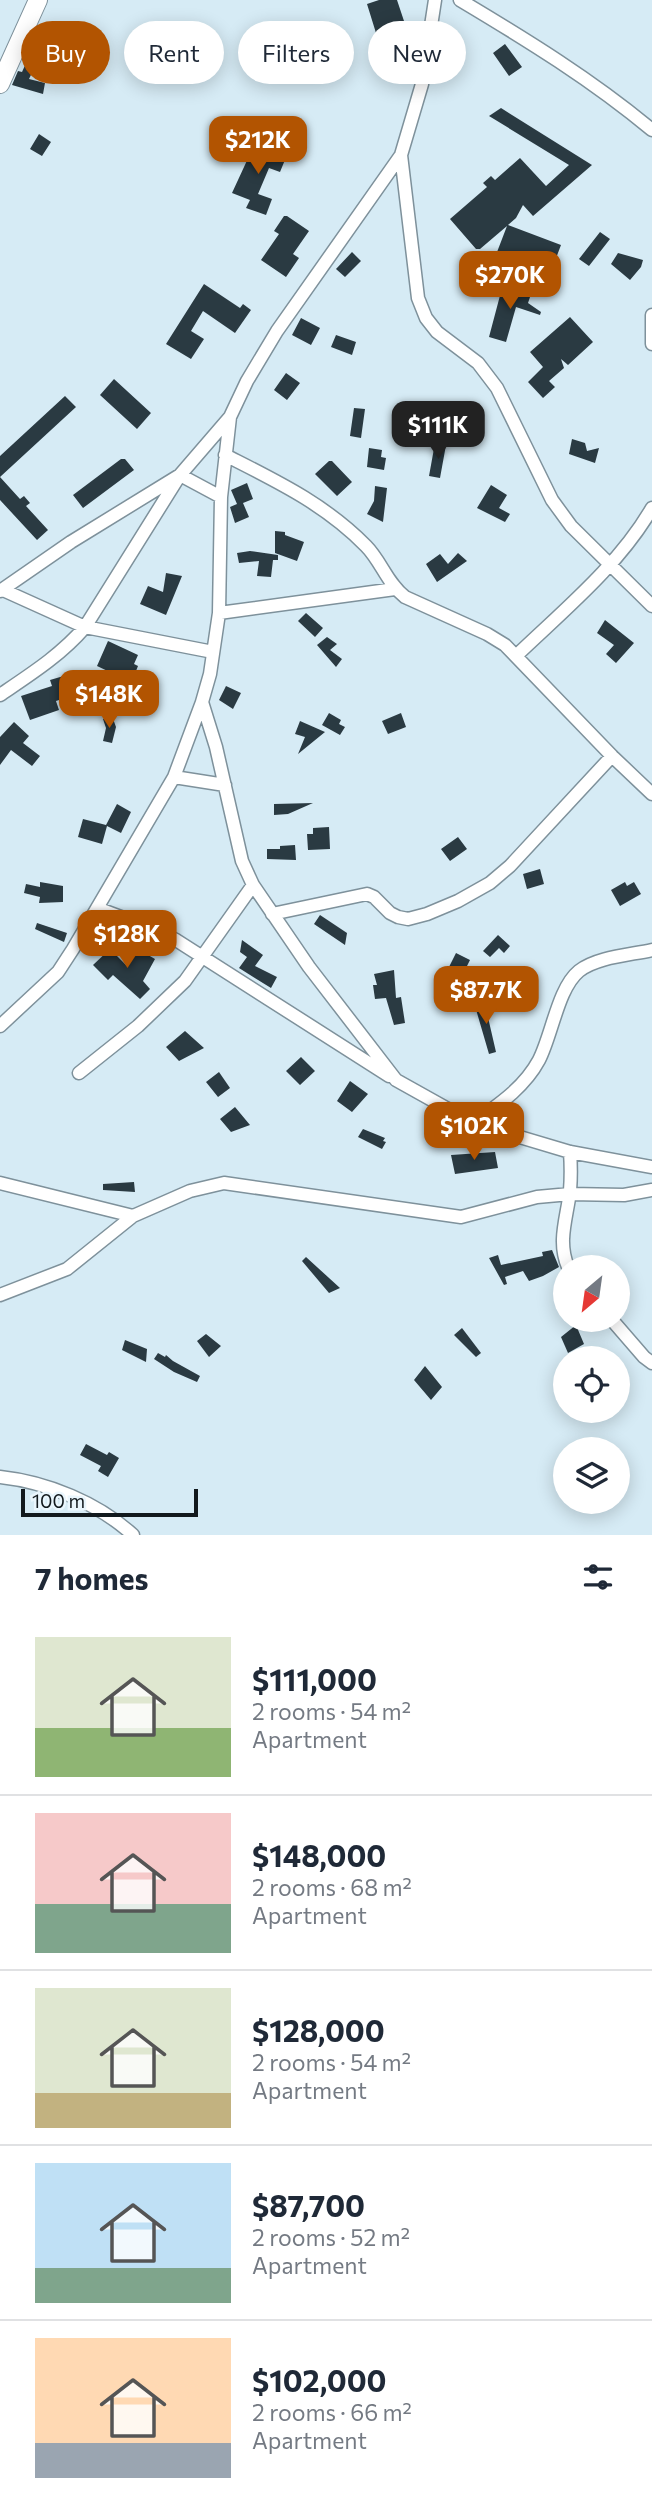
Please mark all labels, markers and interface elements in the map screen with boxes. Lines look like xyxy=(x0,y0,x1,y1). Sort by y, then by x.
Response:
chip: Buy xyxy=(21,21,110,84)
chip: Rent xyxy=(124,21,224,84)
chip: Filters xyxy=(238,21,354,84)
chip: New xyxy=(368,21,466,84)
pin: $212K xyxy=(209,116,307,176)
text: $212K xyxy=(225,125,291,153)
pin: $270K xyxy=(461,252,559,311)
text: $270K xyxy=(475,260,545,288)
pin: $111K xyxy=(389,402,487,461)
text: $111K xyxy=(408,410,468,438)
pin: $148K xyxy=(60,670,158,730)
text: $148K xyxy=(75,679,143,707)
pin: $128K xyxy=(78,911,176,970)
text: $128K xyxy=(94,919,160,947)
pin: $87.7K xyxy=(429,967,543,1026)
text: $87.7K xyxy=(450,975,522,1003)
pin: $102K xyxy=(425,1102,523,1162)
text: $102K xyxy=(440,1111,508,1139)
north arrow xyxy=(553,1255,630,1332)
map controls xyxy=(553,1255,630,1514)
button: locate xyxy=(553,1346,630,1423)
button: layers xyxy=(553,1437,630,1514)
scale bar xyxy=(21,1486,198,1518)
text: 100 m xyxy=(32,1489,85,1512)
icon: filters xyxy=(579,1558,617,1596)
text: 7 homes xyxy=(35,1559,148,1596)
text: $111,000 xyxy=(252,1660,377,1697)
icon: home xyxy=(91,1665,175,1749)
text: 2 rooms · 54 m² xyxy=(252,1697,411,1725)
text: Apartment xyxy=(252,1725,367,1753)
text: $148,000 xyxy=(252,1836,386,1873)
icon: home xyxy=(91,1841,175,1925)
text: 2 rooms · 68 m² xyxy=(252,1873,412,1901)
text: Apartment xyxy=(252,1901,367,1929)
text: $128,000 xyxy=(252,2011,385,2048)
icon: home xyxy=(91,2016,175,2100)
text: 2 rooms · 54 m² xyxy=(252,2048,411,2076)
text: Apartment xyxy=(252,2076,367,2104)
text: $87,700 xyxy=(252,2186,365,2223)
icon: home xyxy=(91,2191,175,2275)
text: 2 rooms · 52 m² xyxy=(252,2223,410,2251)
text: Apartment xyxy=(252,2251,367,2279)
text: $102,000 xyxy=(252,2361,387,2398)
icon: home xyxy=(91,2366,175,2450)
text: 2 rooms · 66 m² xyxy=(252,2398,412,2426)
text: Apartment xyxy=(252,2426,367,2454)

